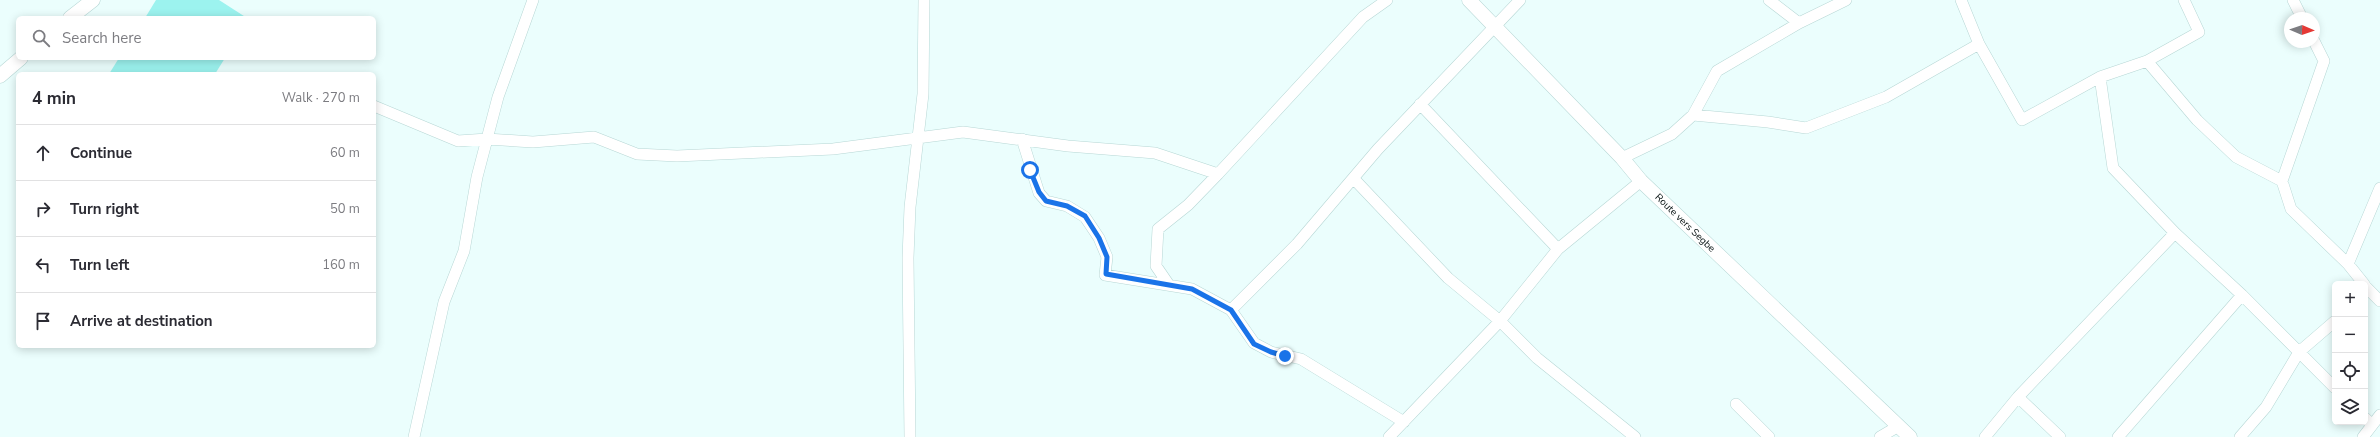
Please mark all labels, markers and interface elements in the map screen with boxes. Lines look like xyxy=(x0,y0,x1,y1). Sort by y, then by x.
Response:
north arrow xyxy=(2284,12,2320,48)
search box xyxy=(16,16,376,60)
icon: search xyxy=(30,27,52,49)
text: Search here xyxy=(62,28,142,48)
text: 4 min xyxy=(32,87,76,110)
text: Walk · 270 m xyxy=(282,89,360,107)
icon: ahead xyxy=(32,142,54,164)
text: Continue xyxy=(70,143,132,163)
text: 60 m xyxy=(330,144,360,162)
route start xyxy=(1021,161,1039,179)
street label: Route vers Segbe xyxy=(1652,191,1718,255)
icon: right xyxy=(32,198,54,220)
text: Turn right xyxy=(70,199,139,219)
text: 50 m xyxy=(330,200,360,218)
icon: left xyxy=(32,254,54,276)
text: Turn left xyxy=(70,255,129,275)
text: 160 m xyxy=(322,256,360,274)
map controls xyxy=(2332,281,2368,425)
button: + xyxy=(2332,281,2368,317)
icon: arrive xyxy=(32,310,54,332)
text: Arrive at destination xyxy=(70,311,213,331)
button: − xyxy=(2332,317,2368,353)
route end xyxy=(1276,347,1294,365)
button: locate xyxy=(2332,353,2368,389)
button: layers xyxy=(2332,389,2368,425)

